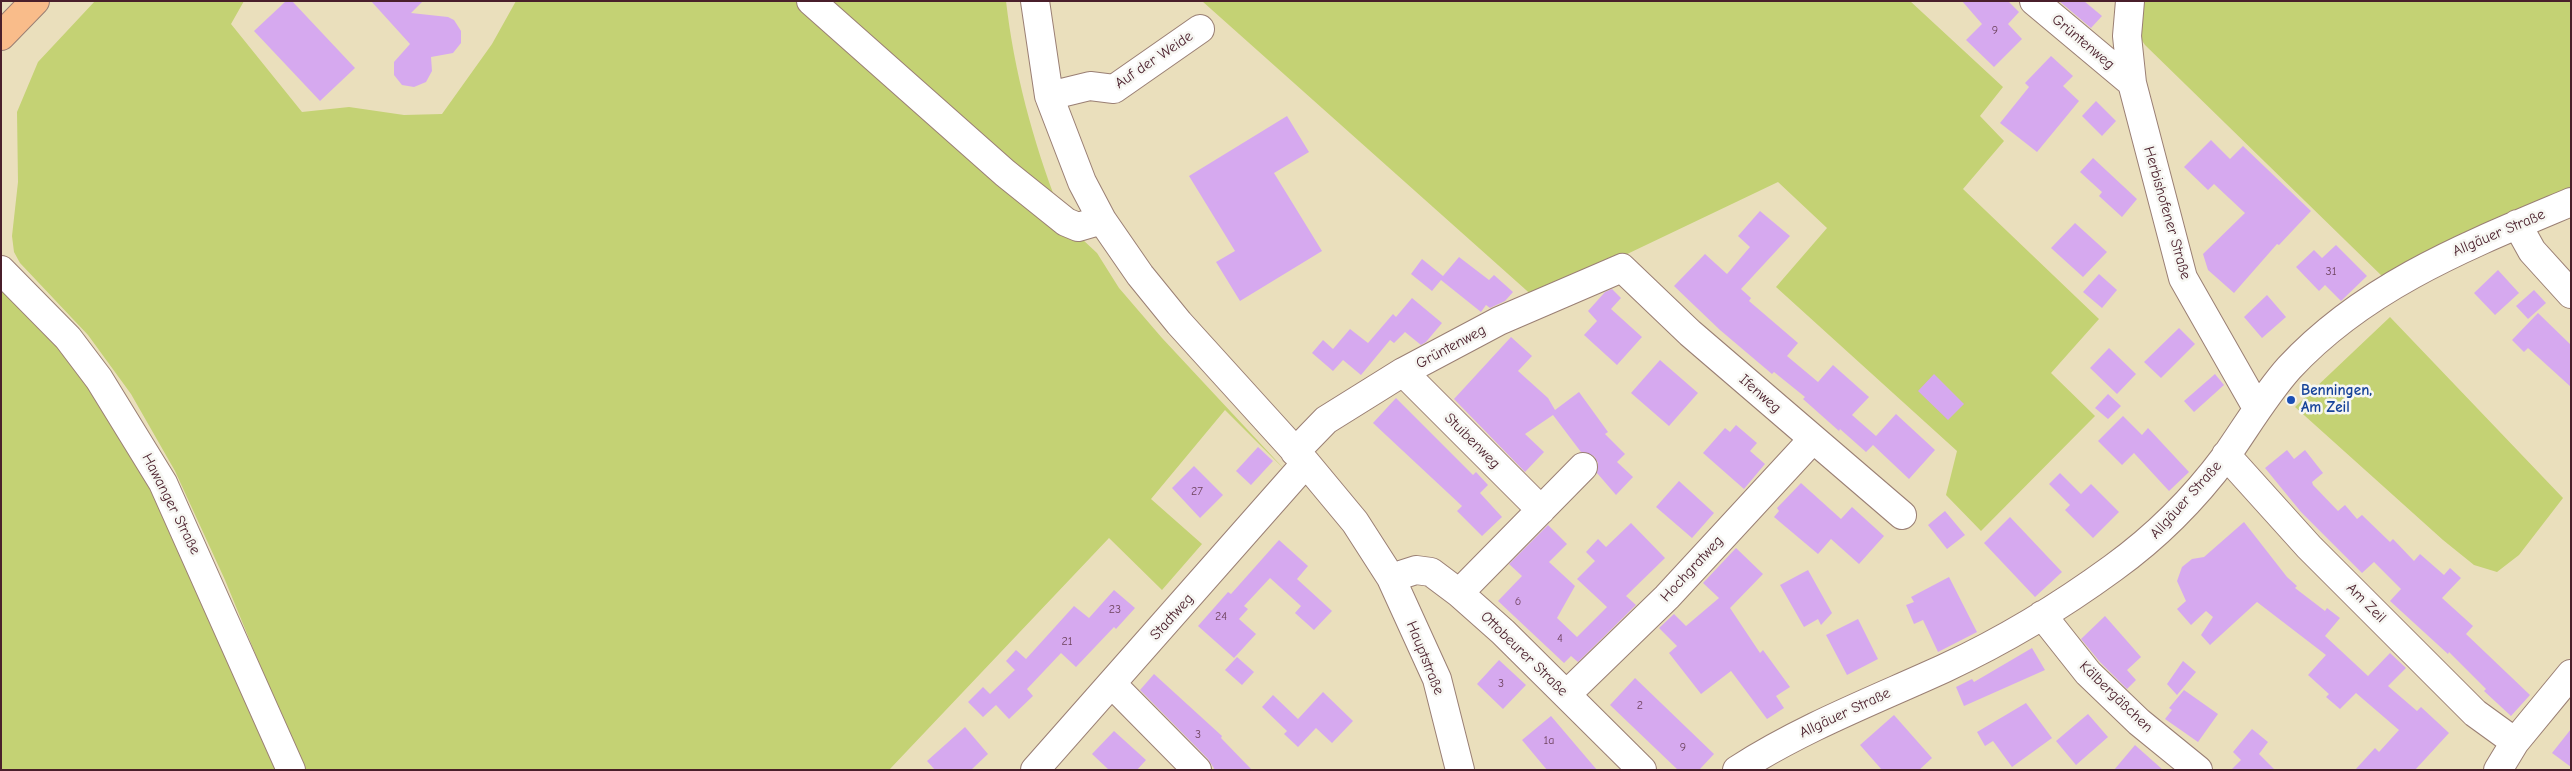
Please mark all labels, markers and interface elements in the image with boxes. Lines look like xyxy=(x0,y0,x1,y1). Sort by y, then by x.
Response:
street label: Grüntenweg xyxy=(2048,11,2118,73)
house number: 9 xyxy=(1992,24,1998,38)
street label: Auf der Weide xyxy=(1112,27,1196,93)
street label: Herbishofener Straße xyxy=(2139,144,2195,282)
street label: Allgäuer Straße xyxy=(2450,205,2548,261)
house number: 31 xyxy=(2326,265,2336,279)
street label: Grüntenweg xyxy=(1413,321,1489,373)
street label: Ifenweg xyxy=(1735,371,1785,417)
place label: Benningen, Am Zeil xyxy=(2301,382,2372,417)
marker: Benningen, Am Zeil xyxy=(2285,394,2297,406)
street label: Stuibenweg xyxy=(1440,409,1504,473)
street label: Hawanger Straße xyxy=(138,450,204,558)
street label: Allgäuer Straße xyxy=(2146,457,2226,543)
house number: 27 xyxy=(1191,485,1203,499)
street label: Hochgratweg xyxy=(1657,532,1727,606)
street label: Am Zeil xyxy=(2342,579,2390,627)
street label: Stadtweg xyxy=(1146,590,1198,644)
house number: 6 xyxy=(1515,595,1521,609)
house number: 23 xyxy=(1109,603,1121,617)
street label: Ottobeurer Straße xyxy=(1477,608,1571,700)
house number: 24 xyxy=(1215,610,1227,624)
street label: Hauptstraße xyxy=(1402,619,1448,697)
house number: 4 xyxy=(1557,632,1563,646)
house number: 21 xyxy=(1061,635,1073,649)
street label: Kälbergäßchen xyxy=(2076,657,2156,737)
house number: 3 xyxy=(1498,677,1504,691)
street label: Allgäuer Straße xyxy=(1797,684,1893,742)
house number: 2 xyxy=(1637,699,1643,713)
house number: 3 xyxy=(1195,728,1201,742)
house number: 1a xyxy=(1544,734,1554,748)
house number: 9 xyxy=(1680,741,1686,755)

